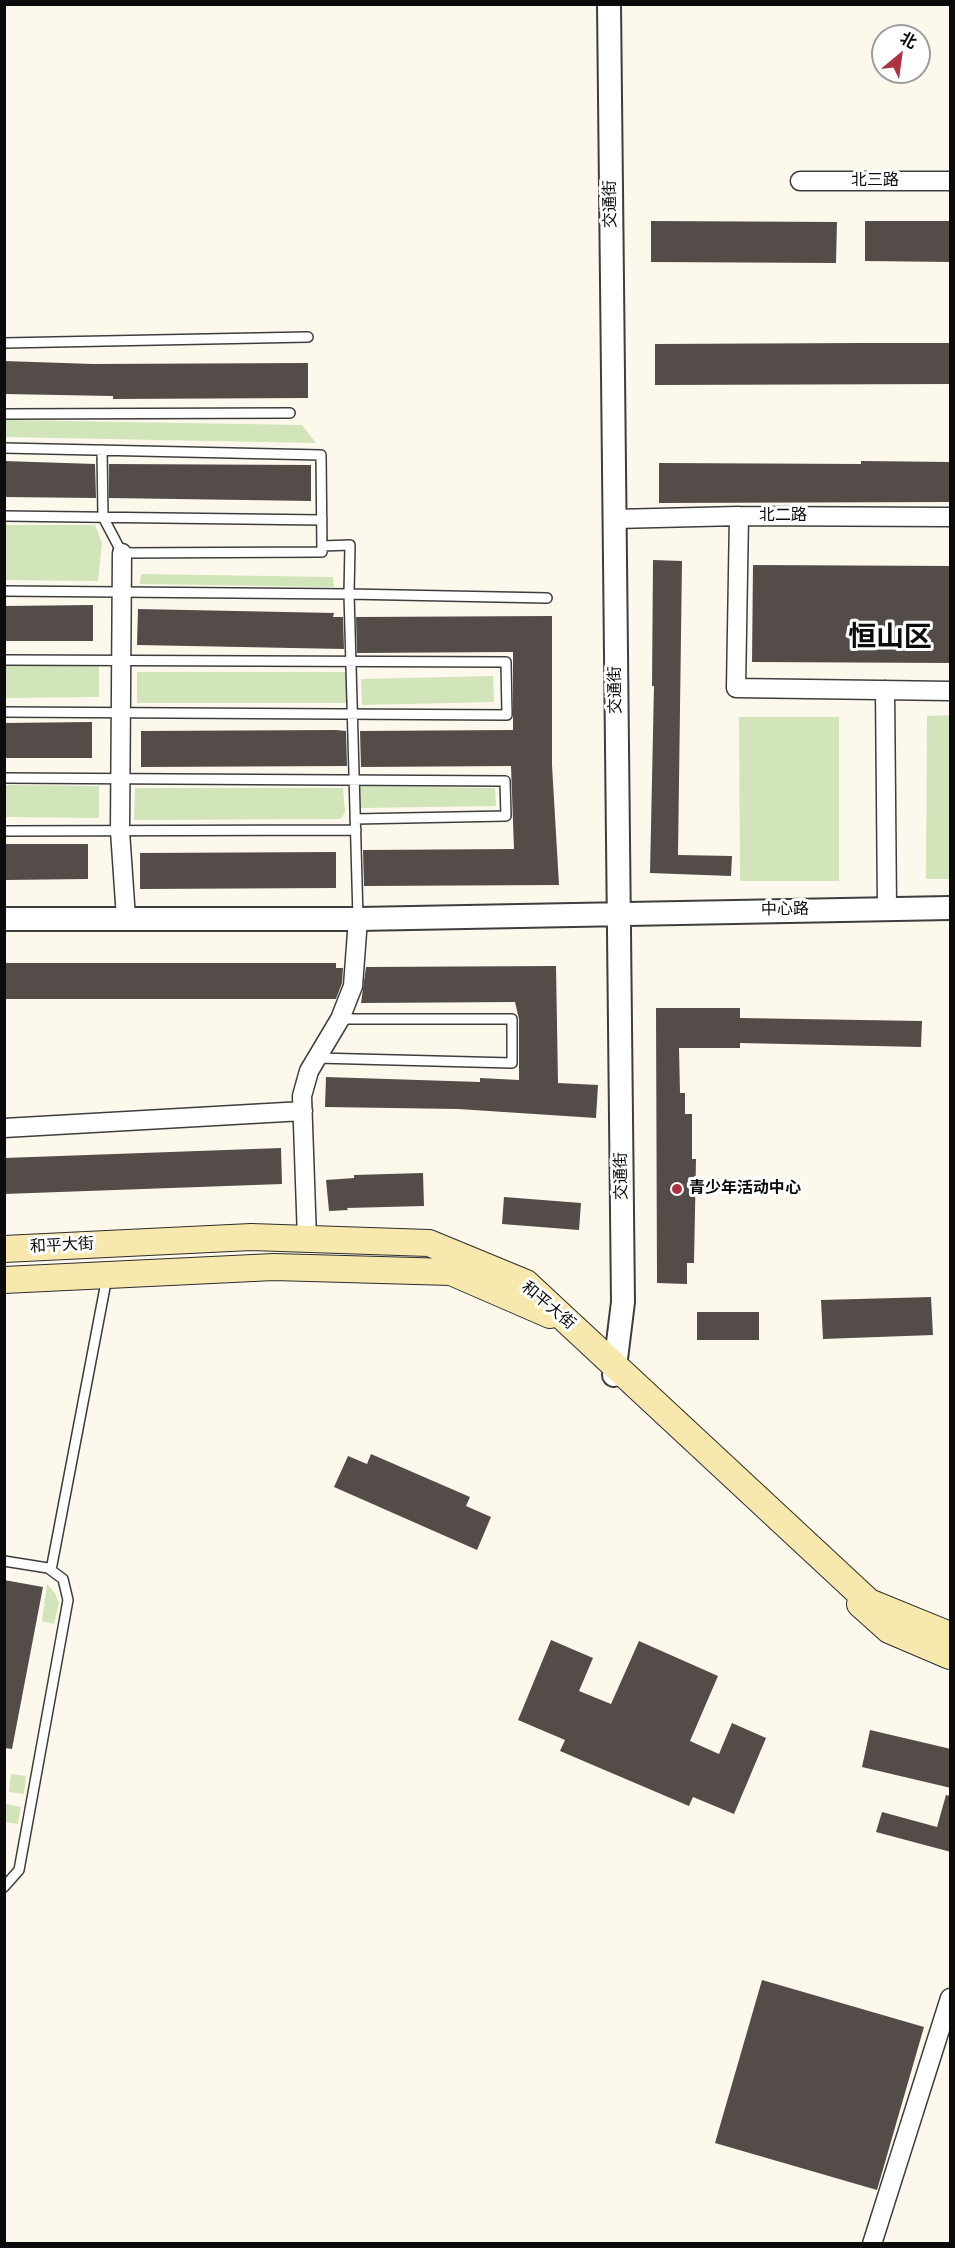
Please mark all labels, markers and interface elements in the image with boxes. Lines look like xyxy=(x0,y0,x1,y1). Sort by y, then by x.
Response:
north arrow xyxy=(871,24,931,84)
text: 北 xyxy=(896,26,921,54)
street label: 北三路 xyxy=(851,171,899,191)
street label: 交通街 xyxy=(601,180,621,228)
street label: 北二路 xyxy=(759,506,807,526)
district label: 恒山区 xyxy=(848,622,932,656)
street label: 交通街 xyxy=(606,666,626,714)
street label: 中心路 xyxy=(761,900,809,920)
street label: 交通街 xyxy=(612,1152,632,1200)
place label: 青少年活动中心 xyxy=(689,1179,801,1199)
marker: 青少年活动中心 xyxy=(670,1182,684,1196)
street label: 和平大街 xyxy=(30,1235,94,1257)
street label: 和平大街 xyxy=(517,1278,579,1334)

